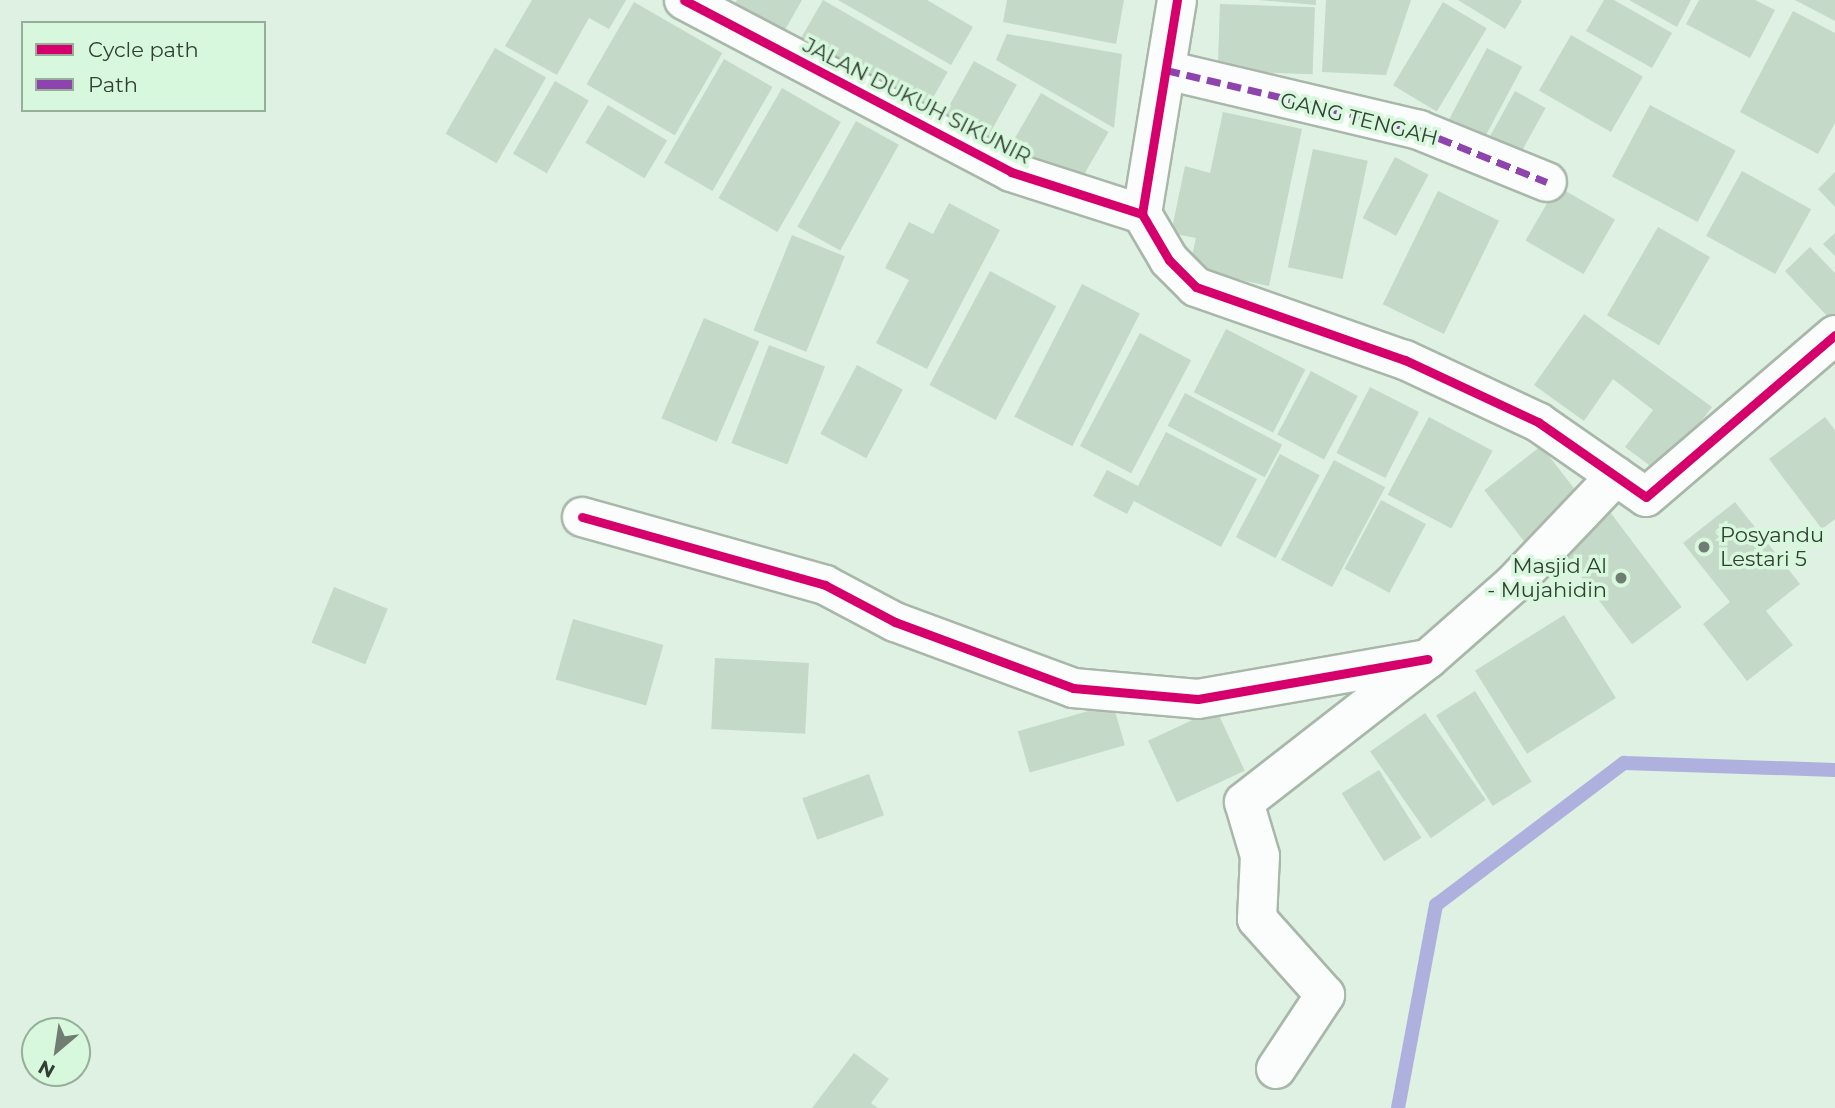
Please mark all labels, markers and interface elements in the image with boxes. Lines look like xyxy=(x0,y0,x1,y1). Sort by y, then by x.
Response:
legend xyxy=(21,21,266,112)
street label: JALAN DUKUH SIKUNIR xyxy=(799,32,1035,170)
text: Cycle path xyxy=(88,37,199,62)
text: Path xyxy=(88,72,138,97)
street label: GANG TENGAH xyxy=(1278,87,1440,151)
place label: Posyandu Lestari 5 xyxy=(1720,522,1824,572)
marker: Posyandu Lestari 5 xyxy=(1694,537,1714,557)
place label: Masjid Al - Mujahidin xyxy=(1487,553,1607,603)
marker: Masjid Al - Mujahidin xyxy=(1613,570,1629,586)
north arrow xyxy=(21,1017,91,1087)
text: N xyxy=(34,1055,59,1083)

